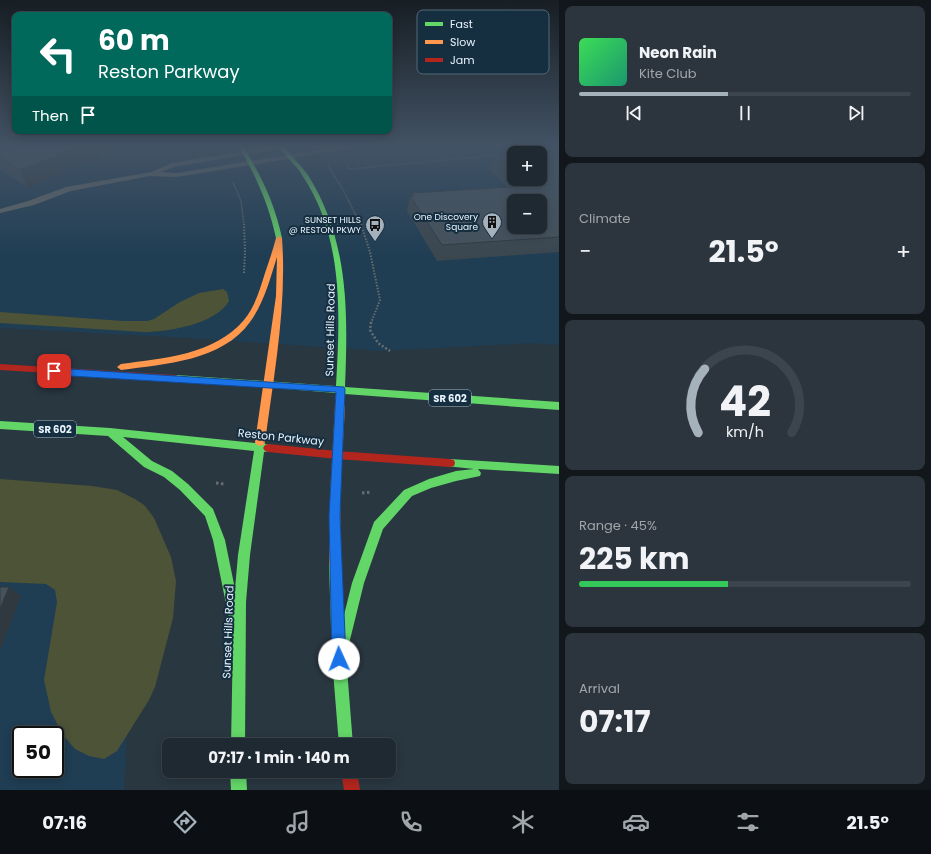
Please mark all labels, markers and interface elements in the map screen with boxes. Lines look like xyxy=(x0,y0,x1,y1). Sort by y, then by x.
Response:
legend xyxy=(417,10,549,74)
text: Fast xyxy=(450,16,473,32)
text: 60 m xyxy=(98,21,170,60)
icon: left xyxy=(32,28,84,80)
text: Slow xyxy=(450,34,475,50)
text: Neon Rain xyxy=(639,42,717,63)
text: Jam xyxy=(450,52,475,68)
text: Reston Parkway xyxy=(98,59,240,84)
text: Kite Club xyxy=(639,64,697,83)
icon: previous xyxy=(623,102,645,124)
icon: pause xyxy=(734,102,756,124)
icon: next xyxy=(845,102,867,124)
icon: arrive xyxy=(77,104,99,126)
text: Then xyxy=(32,105,69,126)
map controls xyxy=(507,146,547,234)
button: + xyxy=(507,146,547,186)
button: − xyxy=(507,194,547,234)
text: Climate xyxy=(579,209,630,228)
place label: One Discovery Square xyxy=(414,211,478,233)
building icon: One Discovery Square xyxy=(481,211,503,239)
place label: SUNSET HILLS @ RESTON PKWY xyxy=(289,214,362,236)
bus stop icon: SUNSET HILLS @ RESTON PKWY xyxy=(364,214,386,242)
text: 21.5° xyxy=(708,230,779,273)
text: − xyxy=(579,236,591,267)
text: + xyxy=(896,236,911,267)
street label: Sunset Hills Road xyxy=(321,283,339,377)
pin xyxy=(37,354,71,388)
icon: arrive xyxy=(43,360,65,382)
text: 42 xyxy=(719,372,771,431)
road number: SR 602 xyxy=(429,390,471,406)
road number: SR 602 xyxy=(34,421,76,437)
text: km/h xyxy=(726,422,764,442)
street label: Reston Parkway xyxy=(237,425,326,450)
text: Range · 45% xyxy=(579,516,657,535)
text: 225 km xyxy=(579,537,689,580)
street label: Sunset Hills Road xyxy=(218,585,238,679)
position arrow xyxy=(318,638,360,680)
text: Arrival xyxy=(579,679,620,698)
text: 07:17 xyxy=(579,700,650,743)
speed limit sign: 50 xyxy=(12,726,64,778)
text: 07:17 · 1 min · 140 m xyxy=(208,747,350,768)
icon: directions xyxy=(171,808,199,836)
icon: music xyxy=(284,808,312,836)
icon: phone xyxy=(397,808,425,836)
icon: climate xyxy=(509,808,537,836)
icon: car xyxy=(622,808,650,836)
icon: filters xyxy=(734,808,762,836)
text: 07:16 xyxy=(42,810,87,835)
text: 21.5° xyxy=(847,810,889,835)

